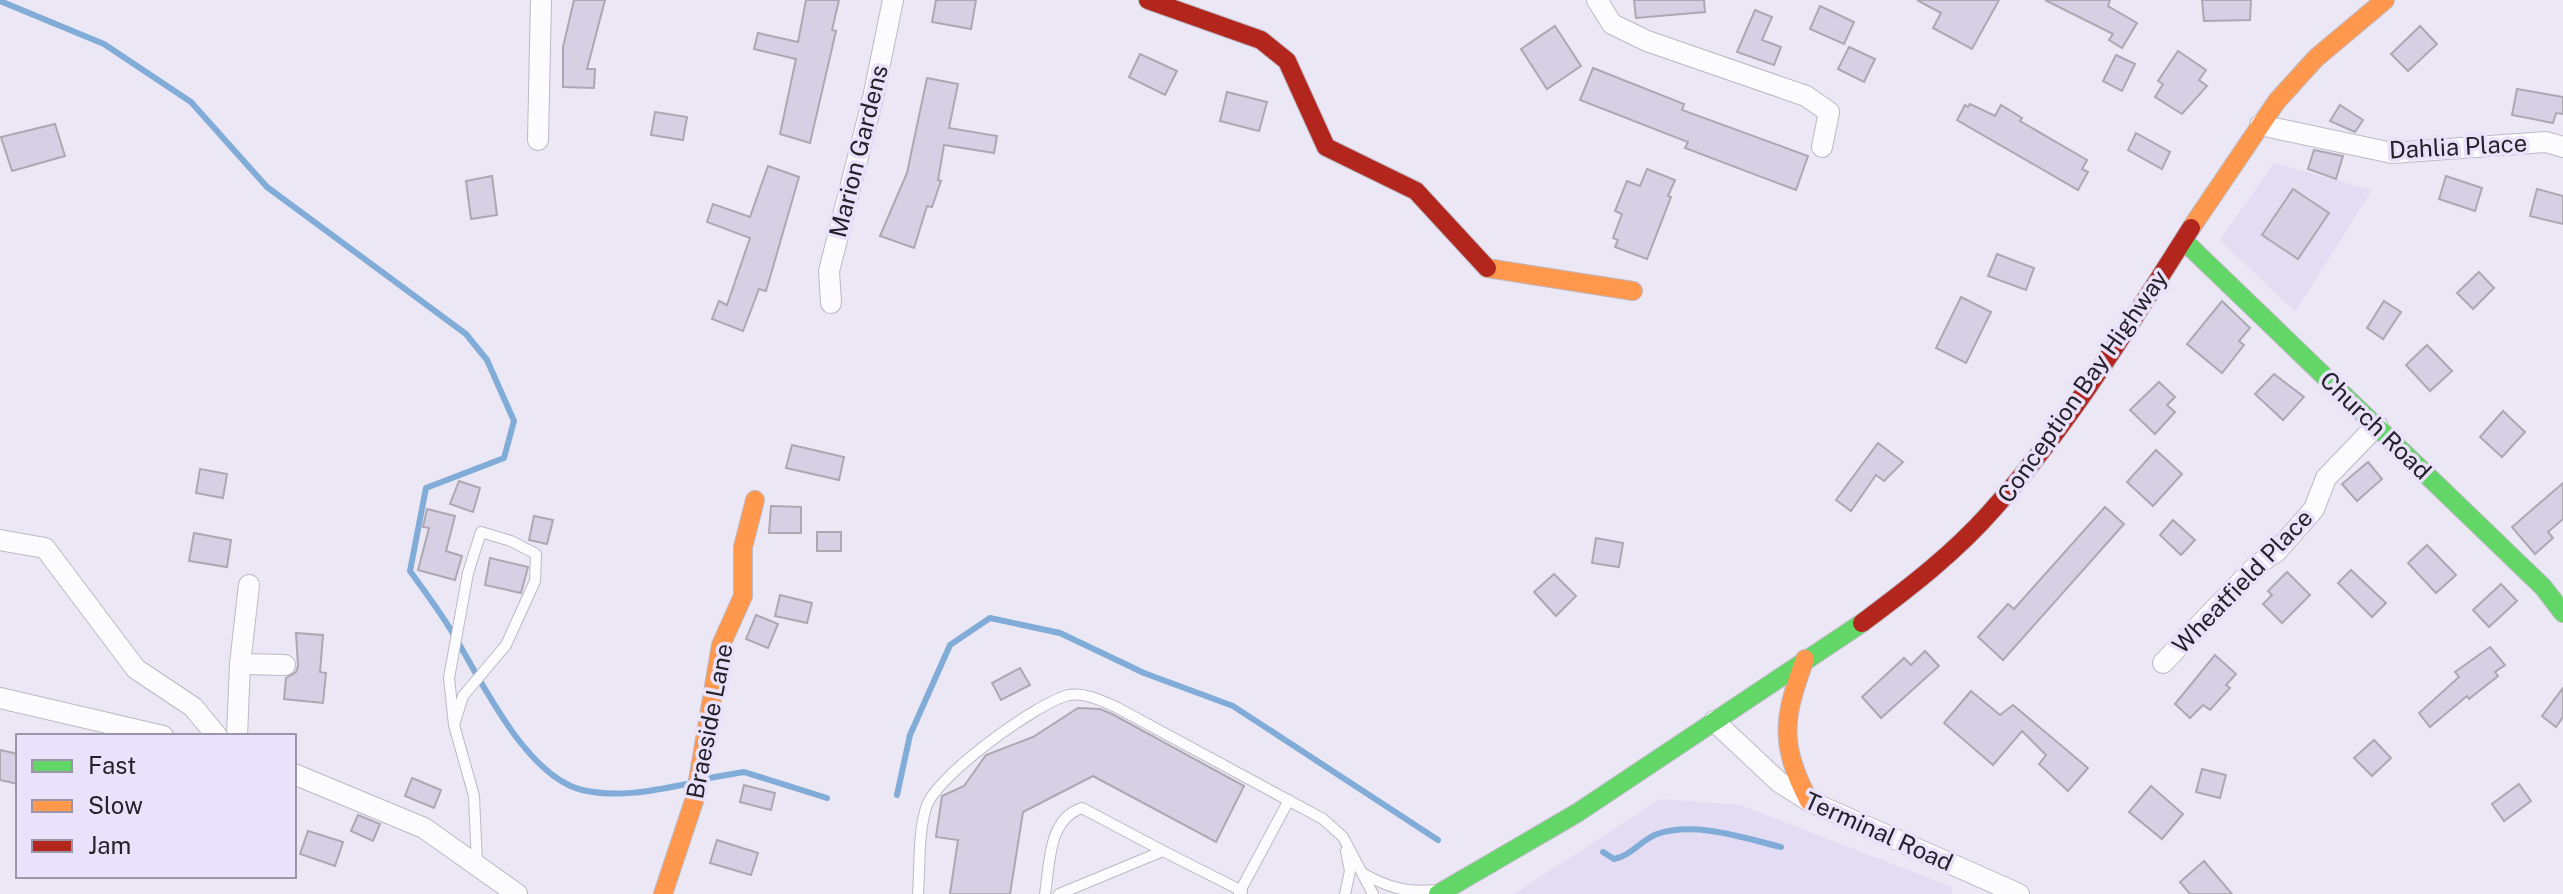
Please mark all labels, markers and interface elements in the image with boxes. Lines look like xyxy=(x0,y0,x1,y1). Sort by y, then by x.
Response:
street label: Marion Gardens xyxy=(823,62,893,240)
street label: Dahlia Place xyxy=(2388,128,2528,164)
street label: Conception Bay Highway xyxy=(1991,264,2173,508)
street label: Church Road xyxy=(2315,365,2437,485)
street label: Wheatfield Place xyxy=(2166,503,2318,659)
street label: Braeside Lane xyxy=(680,641,738,801)
legend xyxy=(16,734,296,878)
text: Fast xyxy=(88,751,136,779)
street label: Terminal Road xyxy=(1800,786,1958,876)
text: Slow xyxy=(88,791,143,819)
text: Jam xyxy=(88,831,131,859)

